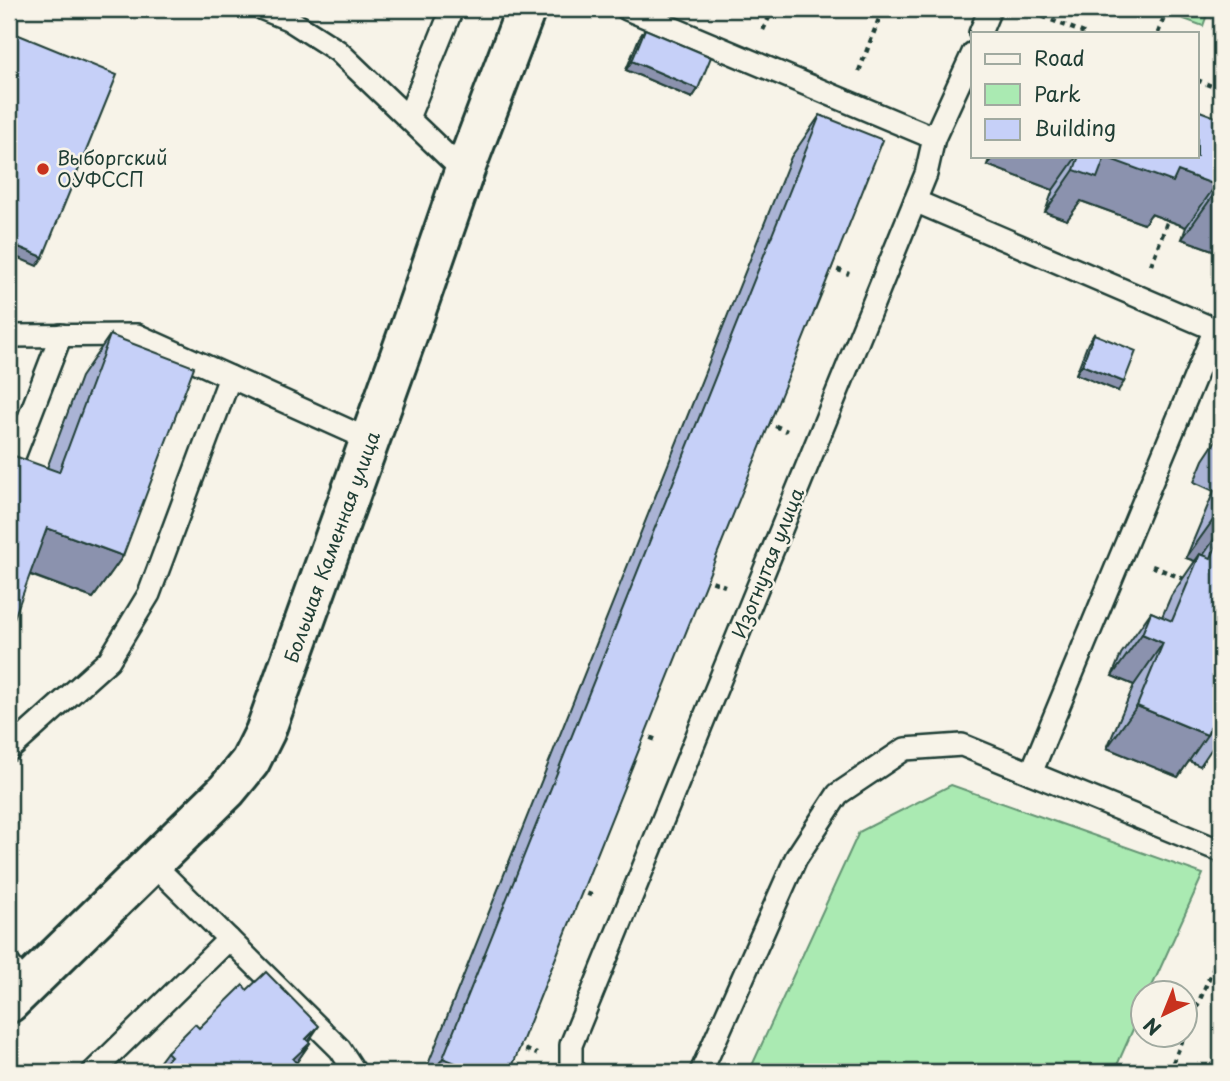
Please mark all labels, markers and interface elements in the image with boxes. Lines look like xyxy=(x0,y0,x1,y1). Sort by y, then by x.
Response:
legend xyxy=(971,32,1198,158)
text: Road xyxy=(1034,41,1085,73)
text: Park xyxy=(1034,77,1081,109)
text: Building xyxy=(1034,111,1116,143)
place label: Выборгский ОУФССП xyxy=(57,143,167,193)
marker: Выборгский ОУФССП xyxy=(35,161,51,177)
street label: Большая Каменная улица xyxy=(276,427,386,666)
street label: Изогнутая улица xyxy=(724,483,810,642)
north arrow xyxy=(1128,979,1198,1050)
text: N xyxy=(1137,1012,1167,1043)

